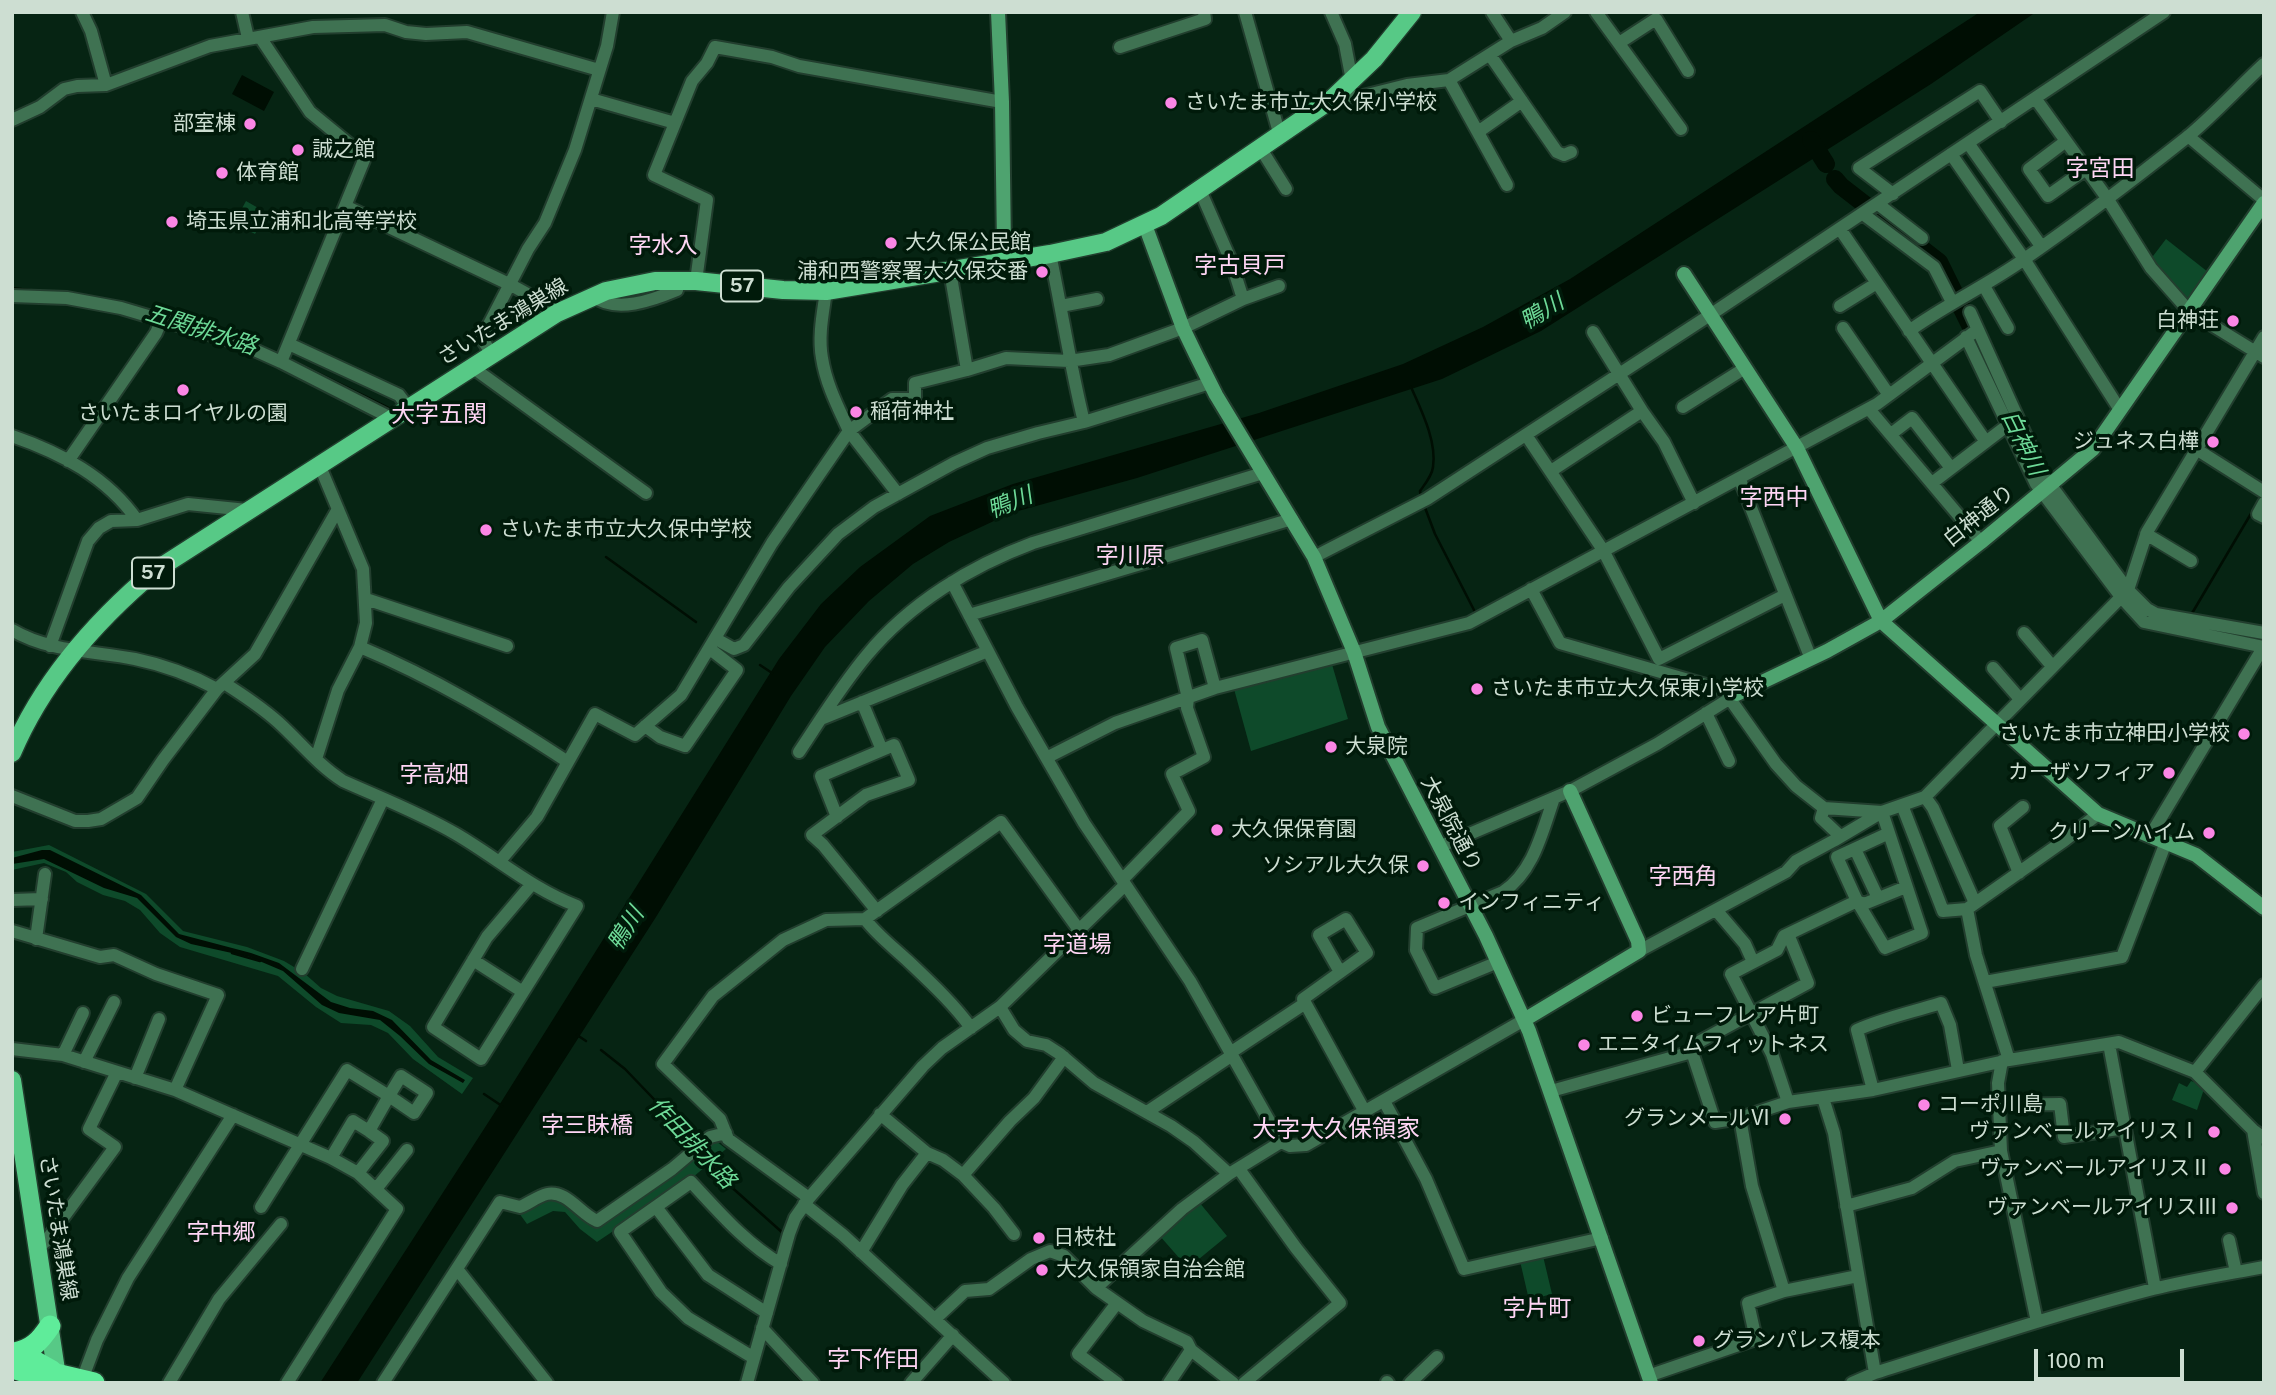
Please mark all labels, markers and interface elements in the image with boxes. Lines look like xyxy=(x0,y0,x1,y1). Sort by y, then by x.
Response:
place label: さいたま市立大久保小学校 xyxy=(1185,90,1437,116)
marker: さいたま市立大久保小学校 xyxy=(1163,95,1179,111)
place label: 部室棟 xyxy=(173,111,236,137)
marker: 部室棟 xyxy=(242,116,258,132)
place label: 誠之館 xyxy=(312,137,375,163)
marker: 誠之館 xyxy=(290,142,306,158)
district label: 字宮田 xyxy=(2066,155,2134,183)
place label: 体育館 xyxy=(236,160,299,186)
marker: 体育館 xyxy=(214,165,230,181)
place label: 埼玉県立浦和北高等学校 xyxy=(186,209,417,235)
marker: 埼玉県立浦和北高等学校 xyxy=(164,214,180,230)
place label: 大久保公民館 xyxy=(905,230,1031,256)
district label: 字水入 xyxy=(629,232,697,260)
marker: 大久保公民館 xyxy=(883,235,899,251)
district label: 字古貝戸 xyxy=(1194,252,1286,280)
place label: 浦和西警察署大久保交番 xyxy=(797,259,1028,285)
marker: 浦和西警察署大久保交番 xyxy=(1034,264,1050,280)
road number: 57 xyxy=(721,270,763,302)
street label: さいたま鴻巣線 xyxy=(434,273,572,371)
water label: 鴨川 xyxy=(1515,288,1569,336)
water label: 五関排水路 xyxy=(142,299,260,361)
place label: 白神荘 xyxy=(2156,308,2219,334)
marker: 白神荘 xyxy=(2225,313,2241,329)
marker: さいたまロイヤルの園 xyxy=(175,382,191,398)
place label: 稲荷神社 xyxy=(870,399,954,425)
place label: さいたまロイヤルの園 xyxy=(78,401,288,427)
district label: 大字五関 xyxy=(391,401,487,429)
marker: 稲荷神社 xyxy=(848,404,864,420)
water label: 白神川 xyxy=(1995,406,2051,480)
place label: ジュネス白樺 xyxy=(2073,429,2199,455)
marker: ジュネス白樺 xyxy=(2205,434,2221,450)
street label: 白神通り xyxy=(1938,480,2020,552)
water label: 鴨川 xyxy=(984,482,1036,524)
district label: 字西中 xyxy=(1740,484,1808,512)
place label: さいたま市立大久保中学校 xyxy=(500,517,752,543)
marker: さいたま市立大久保中学校 xyxy=(478,522,494,538)
district label: 字川原 xyxy=(1096,542,1164,570)
road number: 57 xyxy=(132,558,174,588)
place label: さいたま市立大久保東小学校 xyxy=(1491,676,1764,702)
marker: さいたま市立大久保東小学校 xyxy=(1469,681,1485,697)
place label: さいたま市立神田小学校 xyxy=(1999,721,2230,747)
marker: さいたま市立神田小学校 xyxy=(2236,726,2252,742)
place label: 大泉院 xyxy=(1345,734,1408,760)
marker: 大泉院 xyxy=(1323,739,1339,755)
place label: カーザソフィア xyxy=(2008,760,2155,786)
district label: 字高畑 xyxy=(400,761,468,789)
marker: カーザソフィア xyxy=(2161,765,2177,781)
street label: 大泉院通り xyxy=(1415,772,1487,876)
place label: 大久保保育園 xyxy=(1231,817,1357,843)
place label: クリーンハイム xyxy=(2048,820,2195,846)
marker: 大久保保育園 xyxy=(1209,822,1225,838)
marker: クリーンハイム xyxy=(2201,825,2217,841)
place label: ソシアル大久保 xyxy=(1262,853,1409,879)
marker: ソシアル大久保 xyxy=(1415,858,1431,874)
district label: 字西角 xyxy=(1649,863,1717,891)
place label: インフィニティ xyxy=(1458,890,1605,916)
marker: インフィニティ xyxy=(1436,895,1452,911)
water label: 鴨川 xyxy=(602,902,650,956)
district label: 字道場 xyxy=(1043,931,1111,959)
place label: ビューフレア片町 xyxy=(1651,1003,1819,1029)
marker: ビューフレア片町 xyxy=(1629,1008,1645,1024)
place label: エニタイムフィットネス xyxy=(1598,1032,1829,1058)
marker: エニタイムフィットネス xyxy=(1576,1037,1592,1053)
water label: 作田排水路 xyxy=(643,1092,741,1194)
place label: コーポ川島 xyxy=(1938,1092,2043,1118)
marker: コーポ川島 xyxy=(1916,1097,1932,1113)
place label: グランメールⅥ xyxy=(1624,1106,1771,1132)
marker: グランメールⅥ xyxy=(1777,1111,1793,1127)
district label: 字三眛橋 xyxy=(541,1112,633,1140)
district label: 大字大久保領家 xyxy=(1252,1116,1420,1144)
place label: ヴァンベールアイリスⅠ xyxy=(1969,1119,2200,1145)
marker: ヴァンベールアイリスⅠ xyxy=(2206,1124,2222,1140)
street label: さいたま鴻巣線 xyxy=(34,1153,82,1303)
place label: ヴァンベールアイリスⅡ xyxy=(1980,1156,2211,1182)
marker: ヴァンベールアイリスⅡ xyxy=(2217,1161,2233,1177)
place label: ヴァンベールアイリスⅢ xyxy=(1987,1195,2218,1221)
marker: ヴァンベールアイリスⅢ xyxy=(2224,1200,2240,1216)
district label: 字中郷 xyxy=(187,1219,255,1247)
place label: 日枝社 xyxy=(1053,1225,1116,1251)
marker: 日枝社 xyxy=(1031,1230,1047,1246)
place label: 大久保領家自治会館 xyxy=(1056,1257,1245,1283)
marker: 大久保領家自治会館 xyxy=(1034,1262,1050,1278)
district label: 字片町 xyxy=(1503,1295,1571,1323)
place label: グランパレス榎本 xyxy=(1713,1328,1881,1354)
marker: グランパレス榎本 xyxy=(1691,1333,1707,1349)
scale bar xyxy=(2038,1336,2188,1380)
district label: 字下作田 xyxy=(827,1346,919,1374)
text: 100 m xyxy=(2047,1348,2104,1373)

